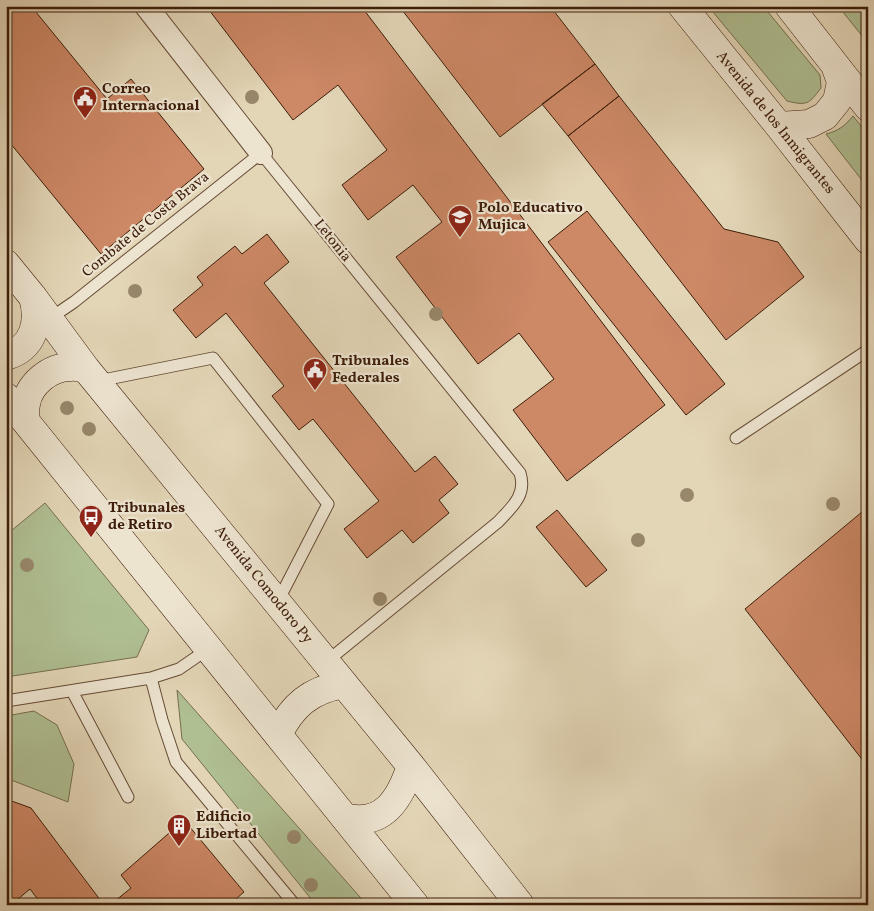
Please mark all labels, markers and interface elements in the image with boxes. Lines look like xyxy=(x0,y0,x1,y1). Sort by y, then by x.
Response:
street label: Avenida de los Inmigrantes xyxy=(711,47,839,199)
place label: Correo Internacional xyxy=(102,79,200,117)
public building icon: Correo Internacional xyxy=(72,85,98,119)
street label: Combate de Costa Brava xyxy=(78,167,214,283)
place label: Polo Educativo Mujica xyxy=(478,198,583,236)
school or university icon: Polo Educativo Mujica xyxy=(447,204,473,238)
street label: Letonia xyxy=(308,215,356,267)
place label: Tribunales Federales xyxy=(332,351,409,389)
public building icon: Tribunales Federales xyxy=(302,357,328,391)
place label: Tribunales de Retiro xyxy=(108,498,185,536)
bus stop icon: Tribunales de Retiro xyxy=(78,504,104,538)
street label: Avenida Comodoro Py xyxy=(209,521,317,649)
place label: Edificio Libertad xyxy=(196,807,257,845)
building icon: Edificio Libertad xyxy=(166,813,192,847)

